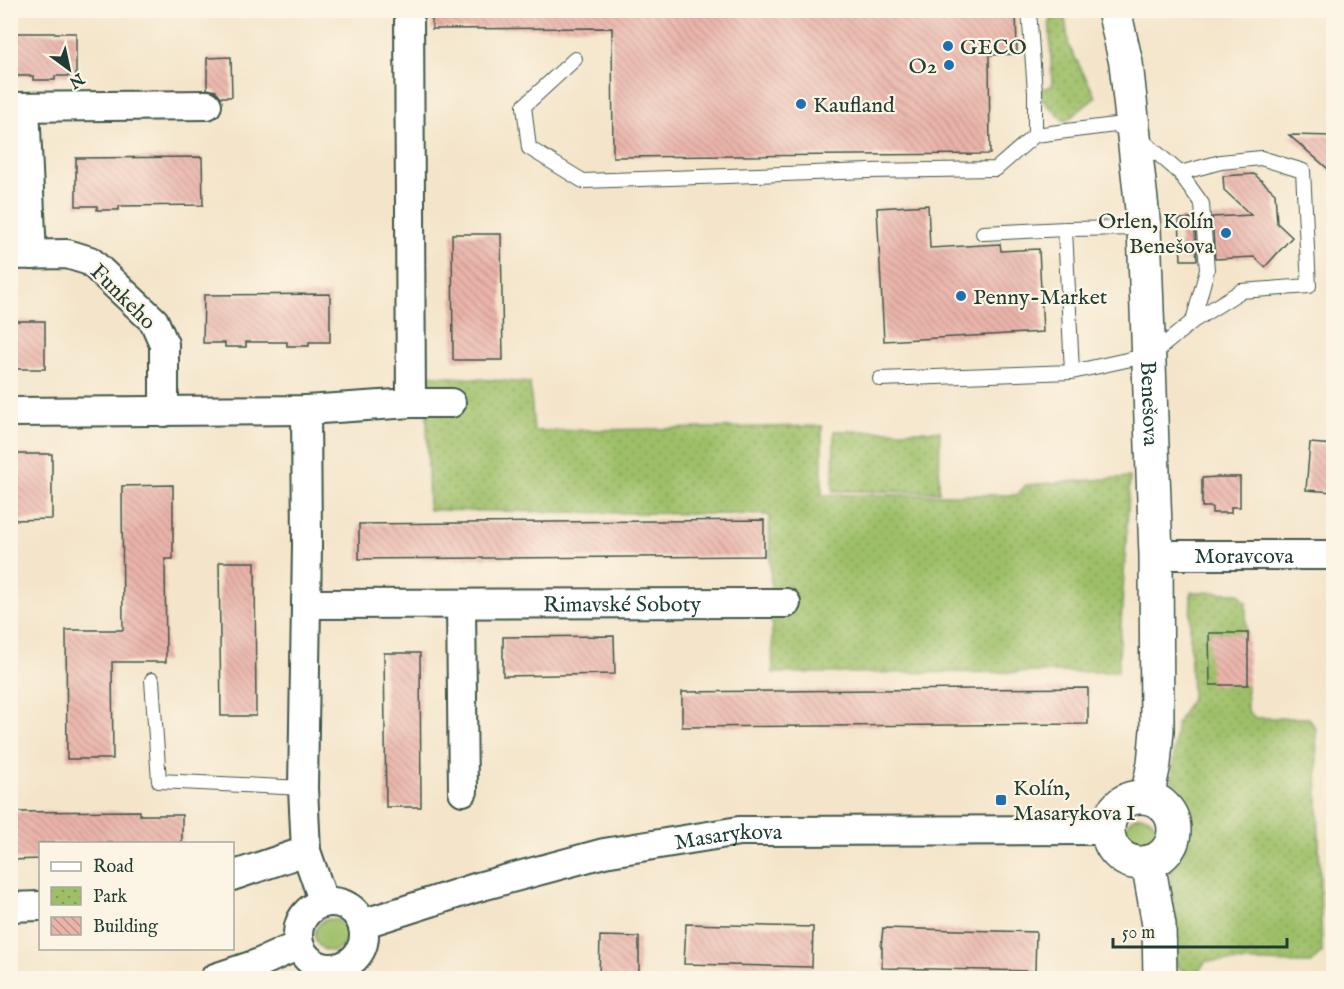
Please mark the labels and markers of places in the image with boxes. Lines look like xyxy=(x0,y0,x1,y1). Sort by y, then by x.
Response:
place label: GECO xyxy=(960,34,1027,62)
marker: GECO xyxy=(941,39,955,53)
place label: O2 xyxy=(908,53,937,81)
marker: O2 xyxy=(942,58,956,72)
place label: Kaufland xyxy=(813,92,895,120)
marker: Kaufland xyxy=(794,97,808,111)
place label: Orlen, Kolín Benešova xyxy=(1098,208,1214,261)
marker: Orlen, Kolín Benešova xyxy=(1219,226,1233,240)
place label: Penny-Market xyxy=(973,284,1108,312)
marker: Penny-Market xyxy=(954,289,968,303)
place label: Kolín, Masarykova I xyxy=(1013,775,1136,828)
marker: Kolín, Masarykova I xyxy=(994,793,1008,807)

